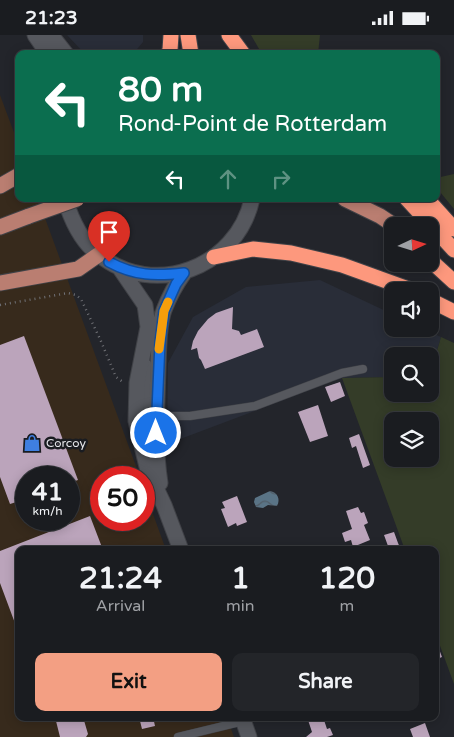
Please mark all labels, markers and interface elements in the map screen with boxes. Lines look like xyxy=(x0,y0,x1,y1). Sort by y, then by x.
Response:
text: 21:23 xyxy=(25,7,78,29)
text: 80 m xyxy=(118,69,203,111)
icon: left xyxy=(35,70,100,135)
text: Rond-Point de Rotterdam xyxy=(118,111,387,137)
icon: left xyxy=(161,165,189,193)
icon: ahead xyxy=(214,165,242,193)
icon: right xyxy=(267,165,295,193)
pin xyxy=(88,211,130,262)
north arrow xyxy=(384,217,439,273)
map controls xyxy=(384,217,439,467)
icon: arrive xyxy=(95,218,123,246)
button: sound xyxy=(384,282,439,337)
button: search xyxy=(384,347,439,402)
position arrow xyxy=(129,406,181,458)
button: layers xyxy=(384,412,439,467)
shop icon: Corcoy xyxy=(22,433,42,453)
place label: Corcoy xyxy=(46,436,86,450)
speed limit sign: 50 xyxy=(90,466,155,531)
text: 41 xyxy=(32,477,63,507)
text: km/h xyxy=(32,504,63,518)
text: 21:24 xyxy=(79,560,162,597)
text: 1 xyxy=(231,560,250,597)
text: 120 xyxy=(319,560,375,597)
text: Arrival xyxy=(96,596,145,616)
text: min xyxy=(226,596,255,616)
text: m xyxy=(339,596,354,616)
button: Exit xyxy=(35,653,222,711)
button: Share xyxy=(232,653,419,711)

